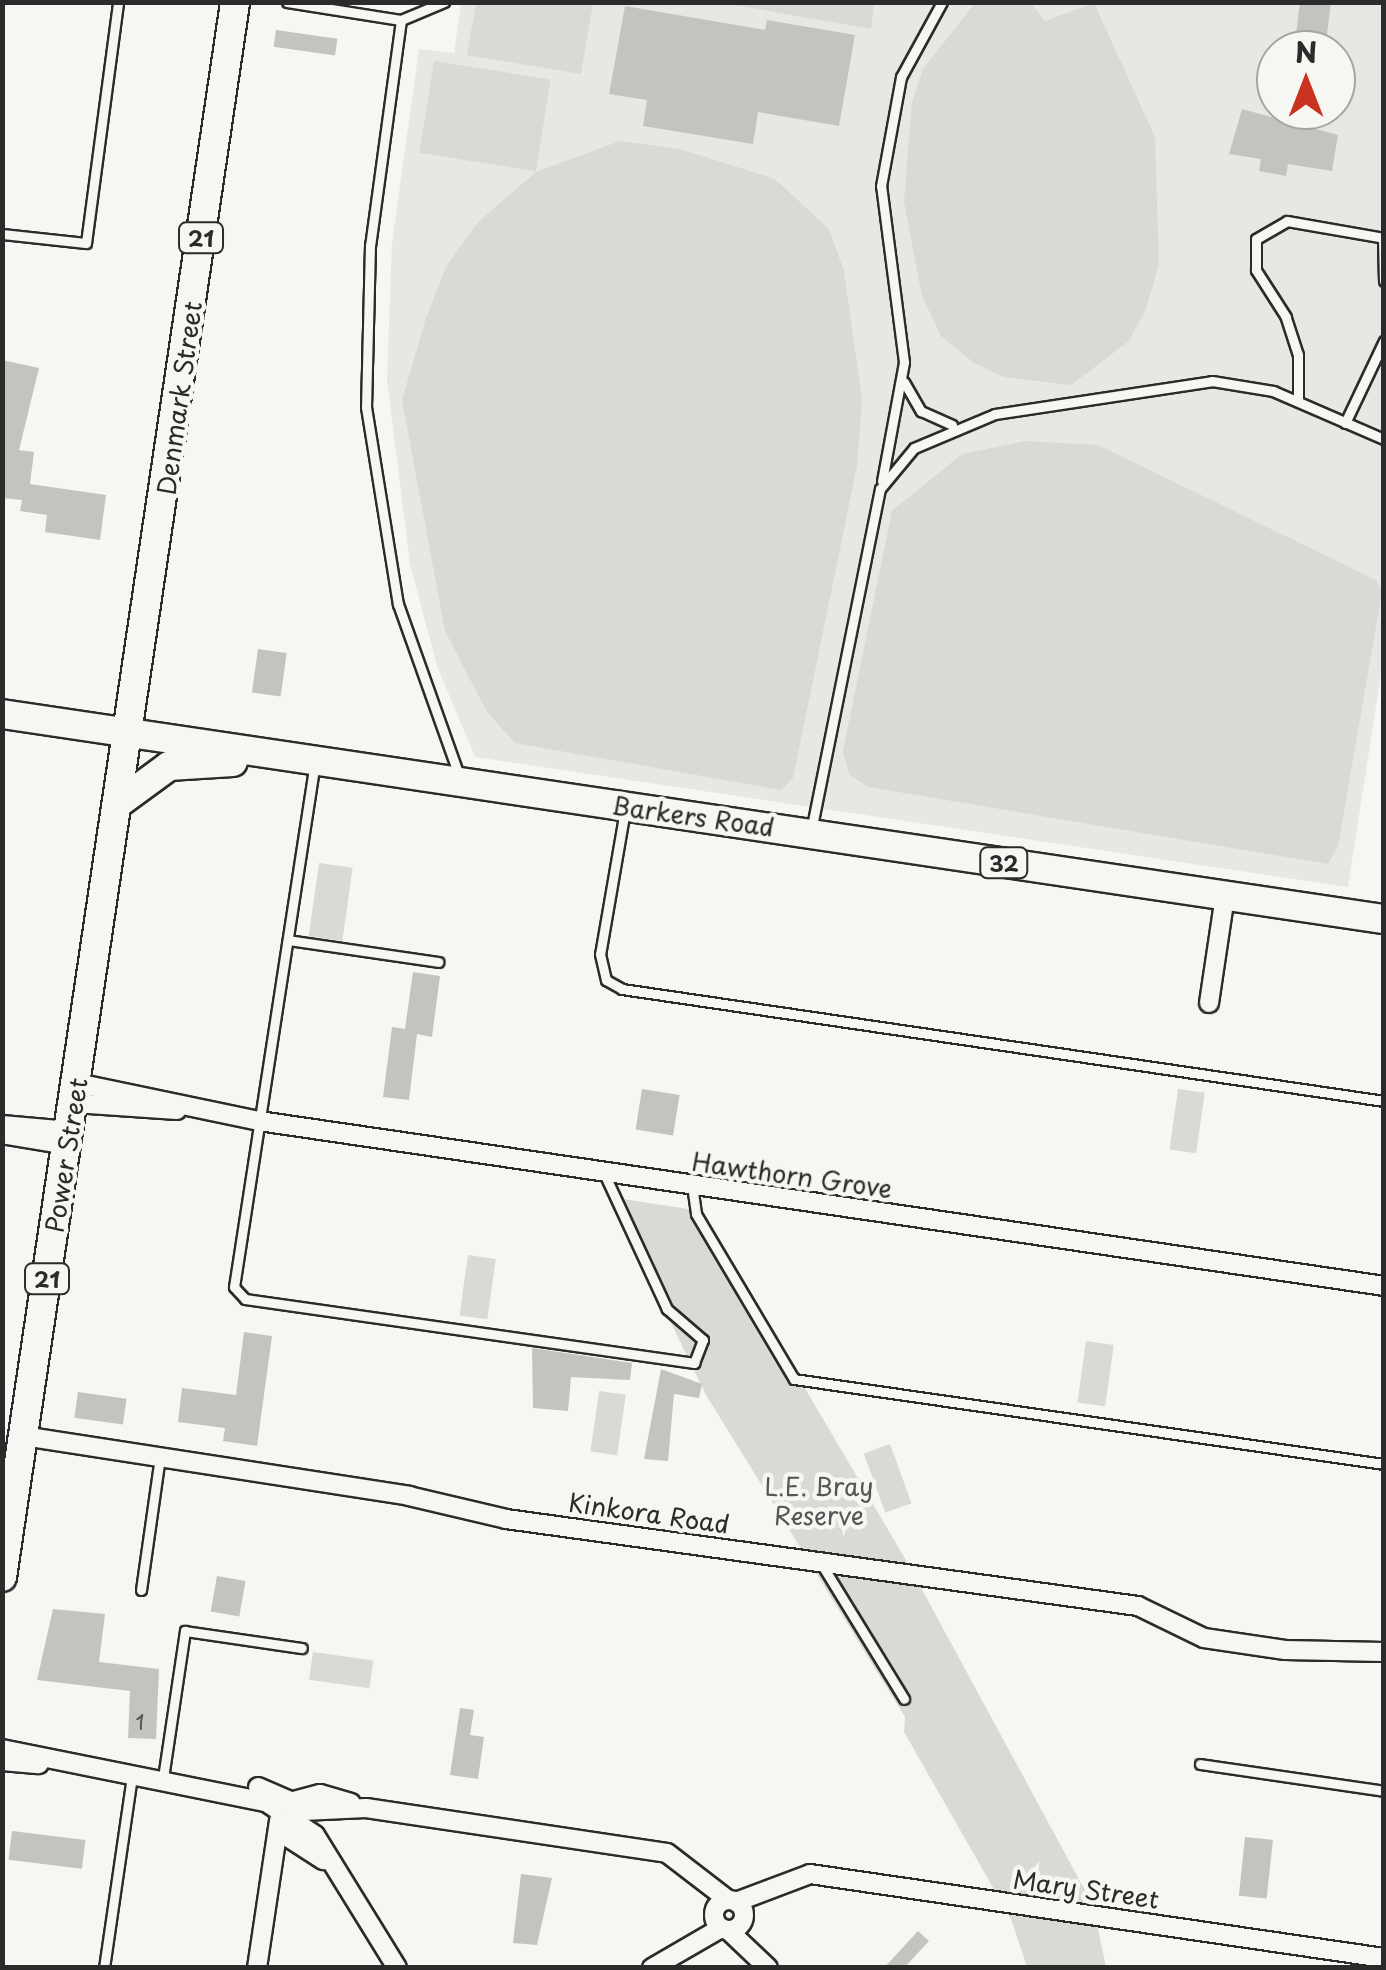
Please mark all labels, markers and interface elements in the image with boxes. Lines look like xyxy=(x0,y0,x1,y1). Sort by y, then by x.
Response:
north arrow xyxy=(1256,30,1356,130)
text: N xyxy=(1295,30,1317,73)
road number: 21 xyxy=(176,221,226,255)
street label: Denmark Street xyxy=(151,299,207,497)
street label: Barkers Road xyxy=(610,790,776,842)
road number: 32 xyxy=(979,846,1029,880)
street label: Power Street xyxy=(39,1076,93,1234)
street label: Hawthorn Grove xyxy=(690,1146,894,1204)
road number: 21 xyxy=(22,1262,72,1296)
park label: L.E. Bray Reserve xyxy=(764,1472,874,1531)
street label: Kinkora Road xyxy=(567,1487,731,1539)
house number: 1 xyxy=(136,1710,144,1734)
street label: Mary Street xyxy=(1011,1864,1161,1914)

